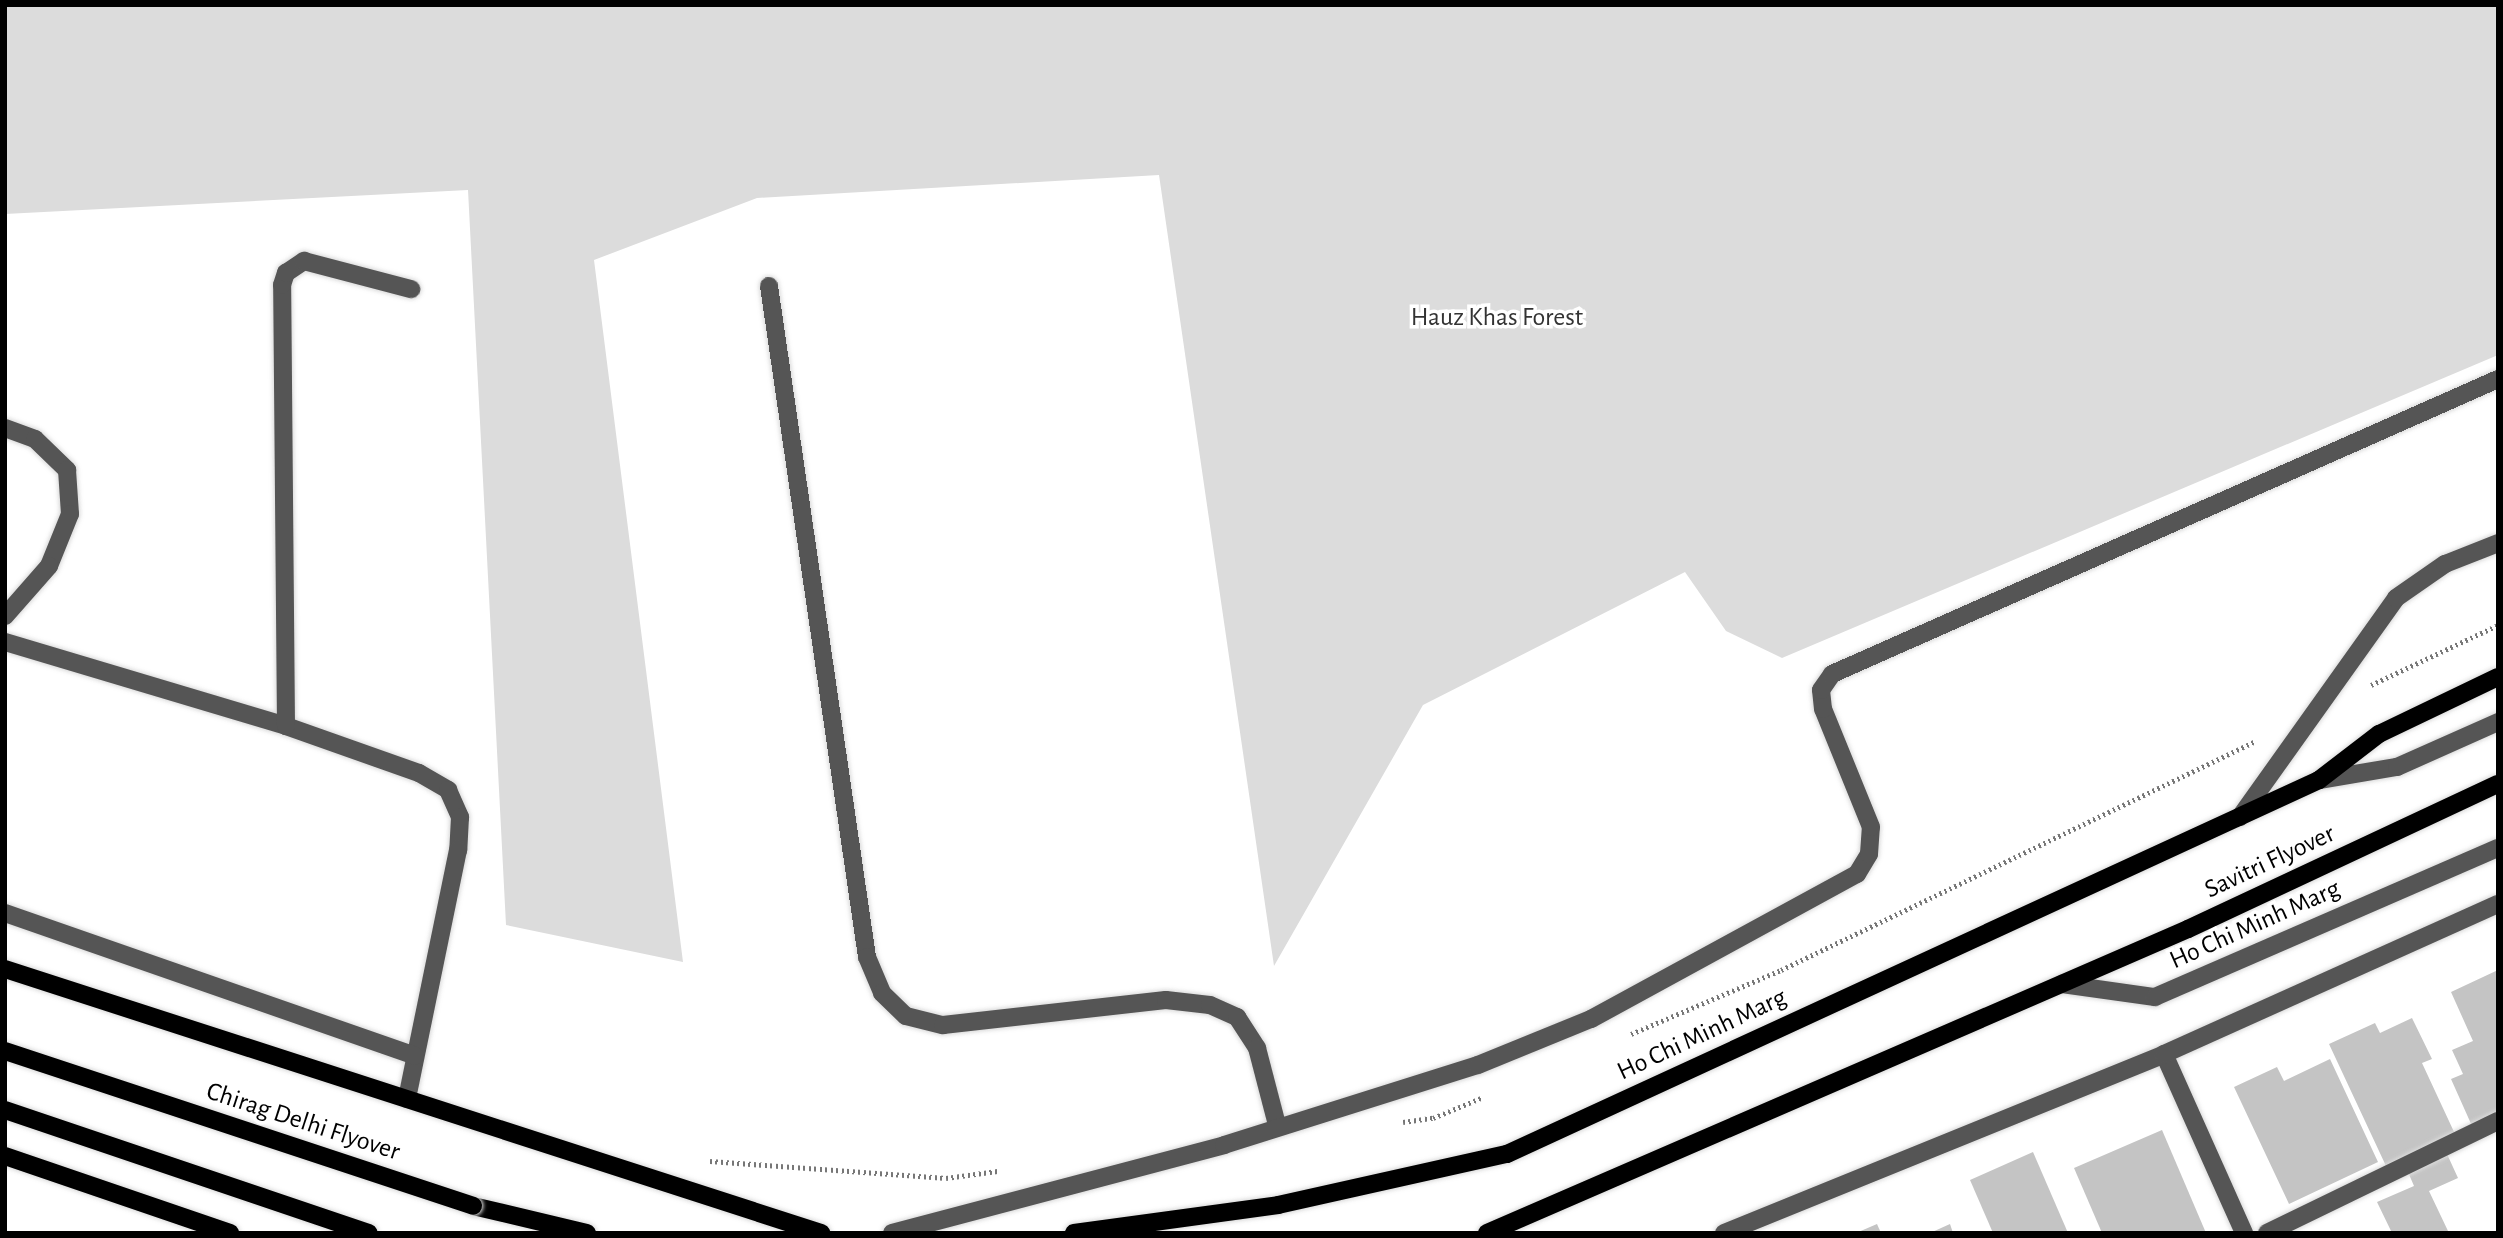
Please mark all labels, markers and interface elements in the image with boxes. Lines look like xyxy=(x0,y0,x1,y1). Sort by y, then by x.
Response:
park label: Hauz Khas Forest xyxy=(1411,302,1583,334)
street label: Savitri Flyover xyxy=(2200,818,2340,906)
street label: Ho Chi Minh Marg xyxy=(2165,874,2345,976)
street label: Ho Chi Minh Marg xyxy=(1612,982,1792,1088)
street label: Chirag Delhi Flyover xyxy=(202,1076,404,1168)

